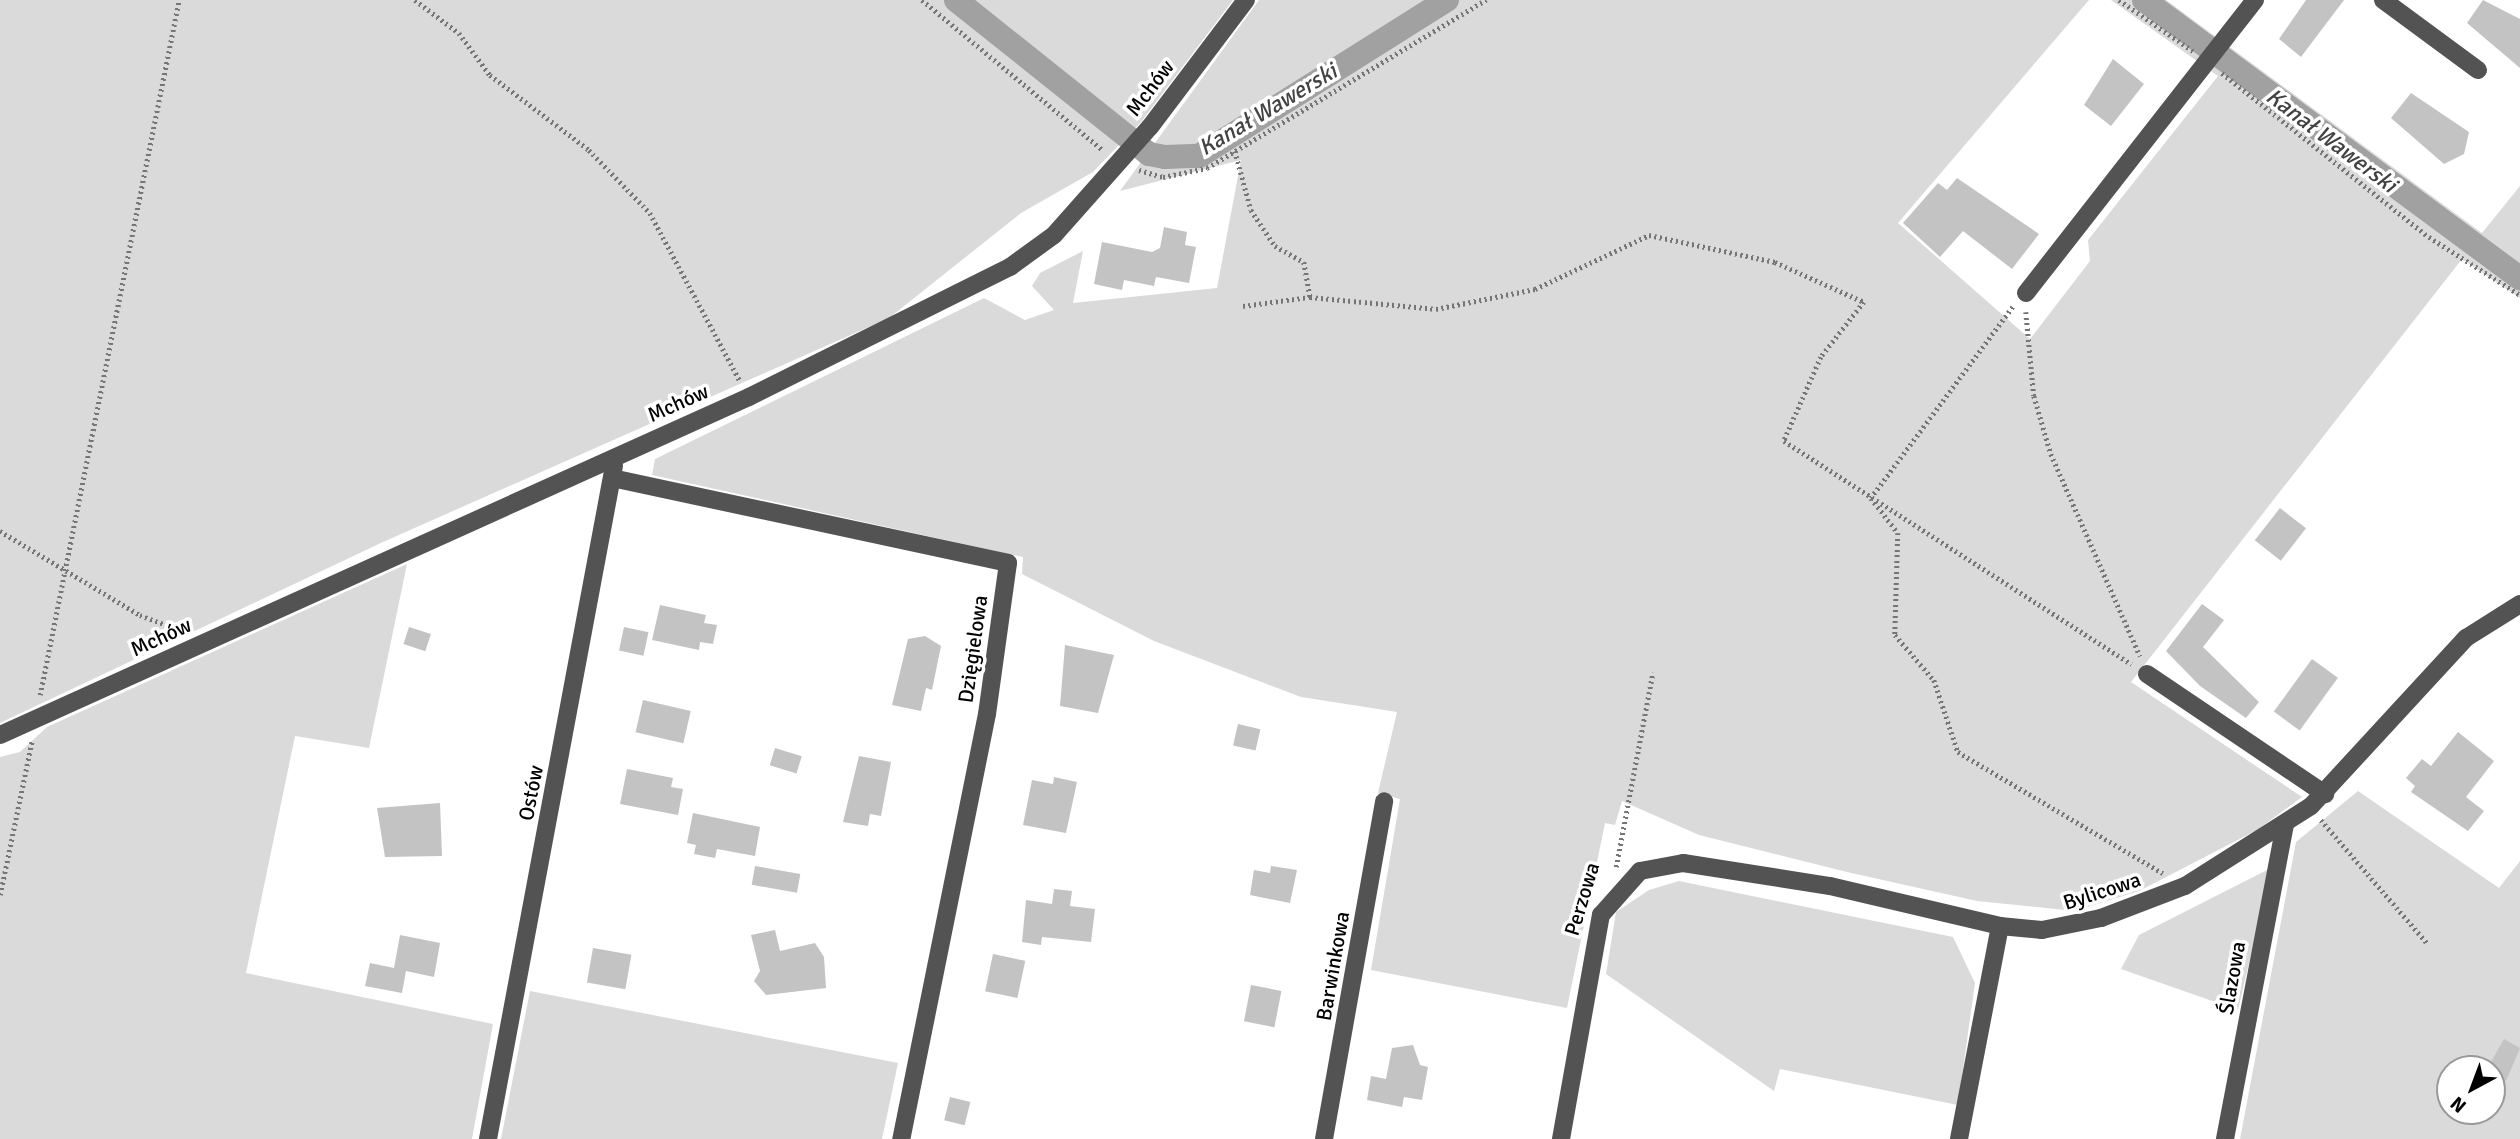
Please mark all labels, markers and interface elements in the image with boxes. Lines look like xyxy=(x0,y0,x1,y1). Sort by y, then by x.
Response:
street label: Mchów xyxy=(1121,55,1179,121)
water label: Kanał Wawerski xyxy=(1194,58,1342,162)
water label: Kanał Wawerski xyxy=(2260,83,2402,199)
street label: Mchów xyxy=(644,378,712,428)
street label: Dzięgielowa xyxy=(953,594,993,704)
street label: Mchów xyxy=(127,612,195,662)
street label: Ostów xyxy=(513,763,549,823)
street label: Perzowa xyxy=(1559,859,1605,939)
street label: Bylicowa xyxy=(2060,867,2144,915)
street label: Barwinkowa xyxy=(1311,909,1355,1023)
street label: Ślazowa xyxy=(2213,939,2251,1017)
north arrow xyxy=(2436,1055,2506,1125)
text: N xyxy=(2446,1091,2471,1118)

